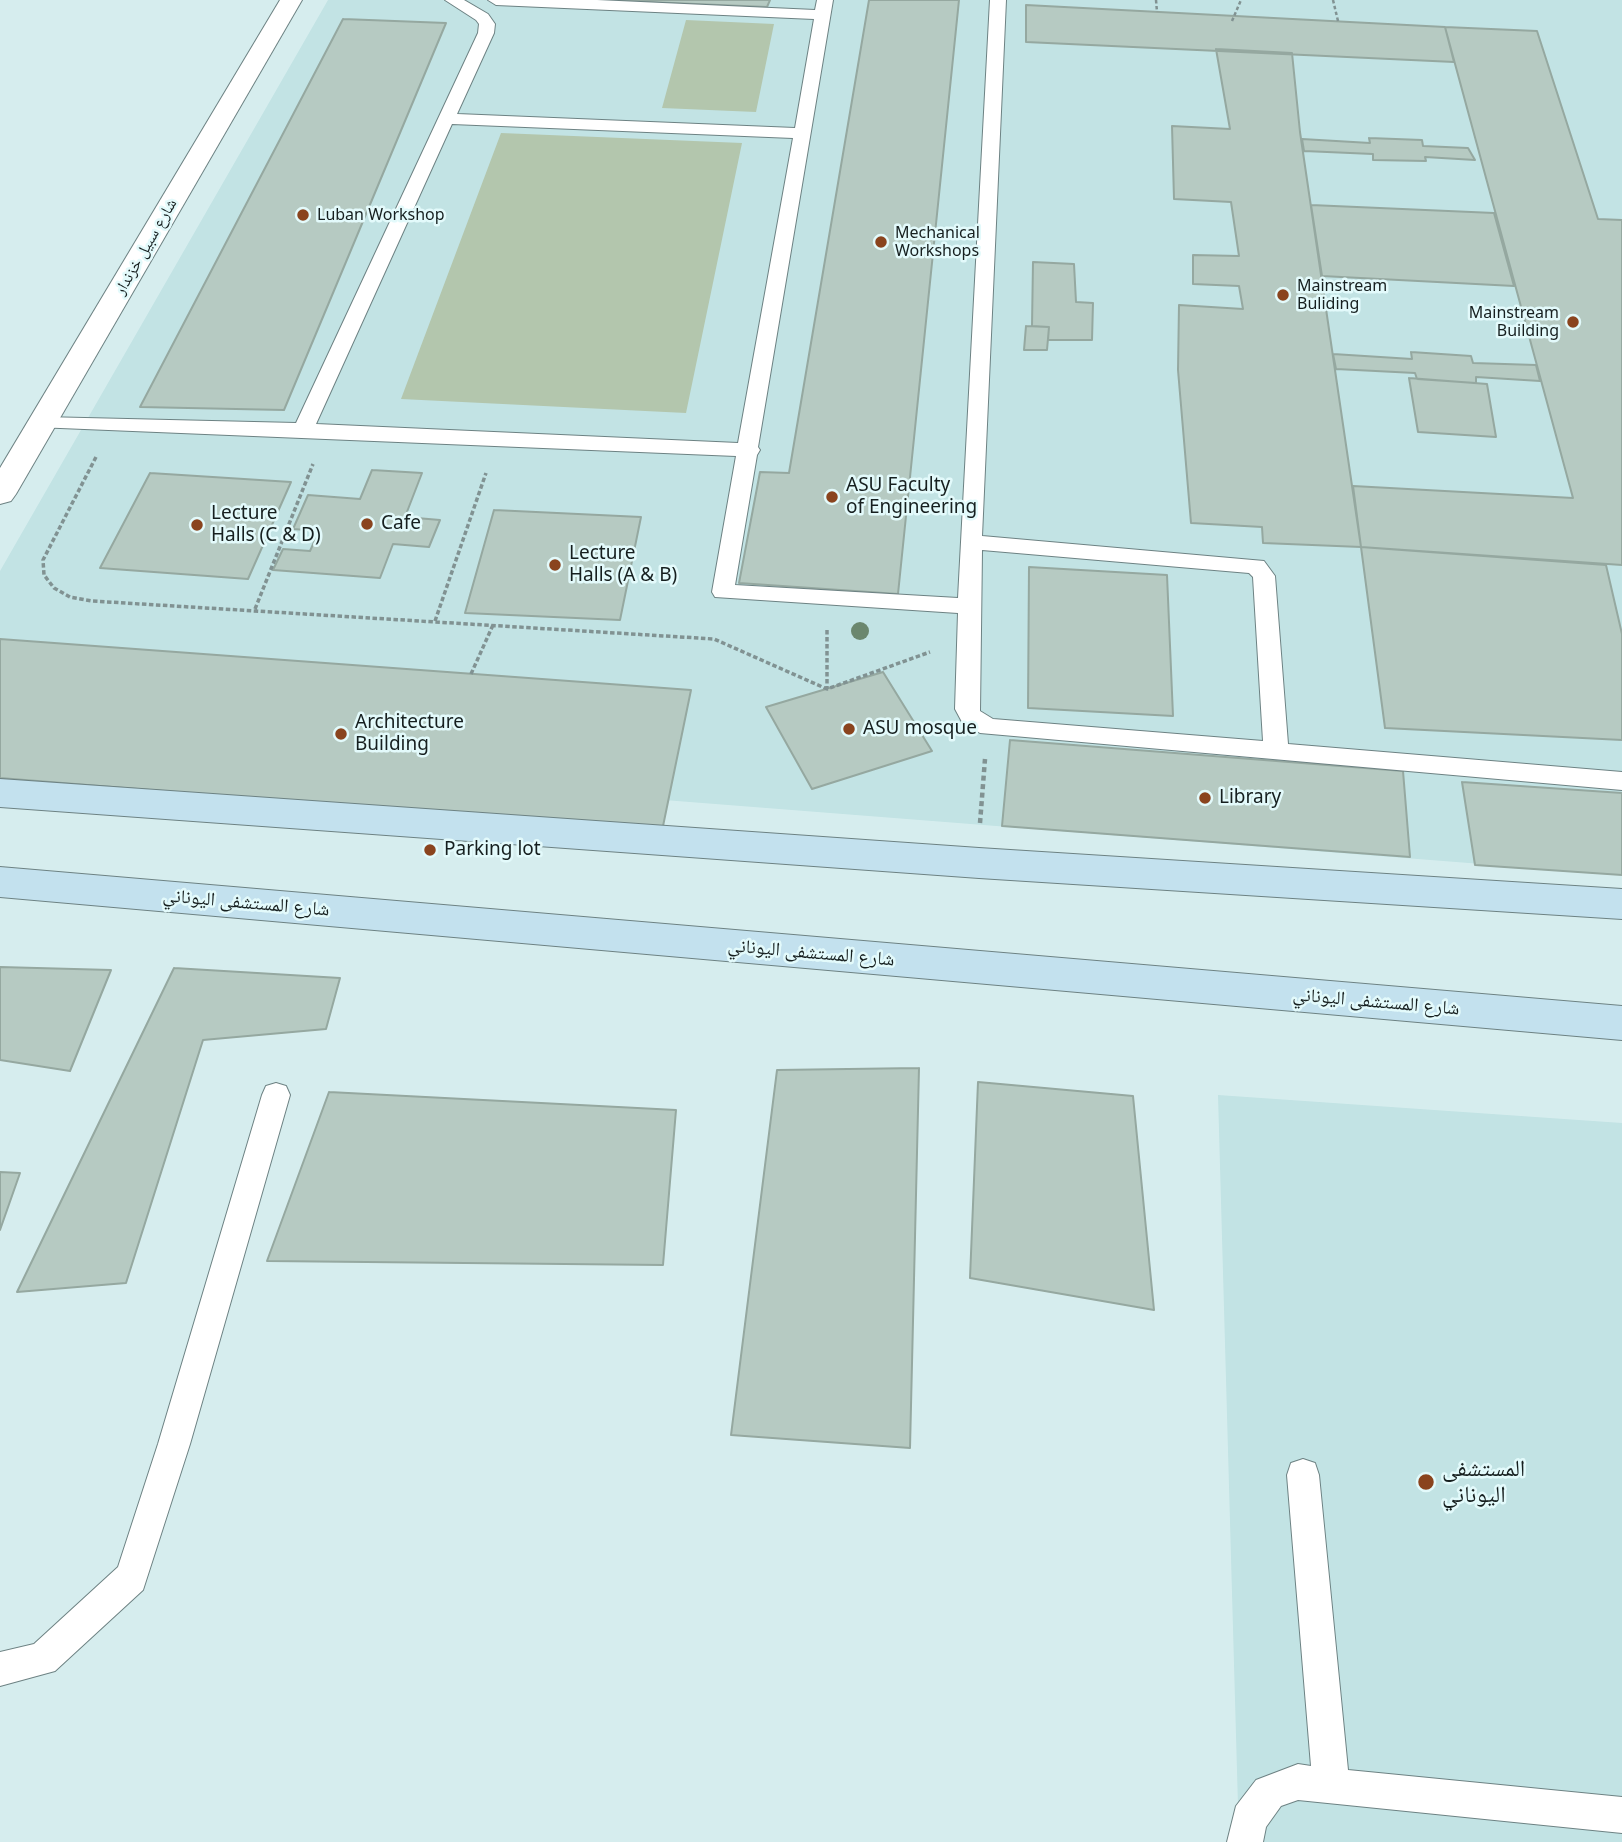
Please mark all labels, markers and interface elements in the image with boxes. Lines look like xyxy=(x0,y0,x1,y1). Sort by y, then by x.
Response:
street label: شارع سبيل خزندار xyxy=(111,196,181,298)
place label: Luban Workshop xyxy=(317,205,445,225)
marker: Luban Workshop xyxy=(295,207,311,223)
place label: Mechanical Workshops xyxy=(895,223,980,261)
marker: Mechanical Workshops xyxy=(873,234,889,250)
place label: Mainstream Buliding xyxy=(1297,276,1387,314)
marker: Mainstream Buliding xyxy=(1275,287,1291,303)
place label: Mainstream Building xyxy=(1469,303,1559,341)
marker: Mainstream Building xyxy=(1565,314,1581,330)
place label: ASU Faculty of Engineering xyxy=(846,475,977,519)
marker: ASU Faculty of Engineering xyxy=(824,489,840,505)
place label: Lecture Halls (C & D) xyxy=(211,503,321,547)
place label: Cafe xyxy=(381,513,421,535)
marker: Cafe xyxy=(359,516,375,532)
marker: Lecture Halls (C & D) xyxy=(189,517,205,533)
place label: Lecture Halls (A & B) xyxy=(569,543,677,587)
marker: Lecture Halls (A & B) xyxy=(547,557,563,573)
place label: Architecture Building xyxy=(355,712,464,756)
place label: ASU mosque xyxy=(863,718,977,740)
marker: ASU mosque xyxy=(841,721,857,737)
marker: Architecture Building xyxy=(333,726,349,742)
place label: Library xyxy=(1219,787,1281,809)
marker: Library xyxy=(1197,790,1213,806)
place label: Parking lot xyxy=(444,839,541,861)
marker: Parking lot xyxy=(422,842,438,858)
street label: شارع المستشفى اليوناني xyxy=(162,884,330,922)
street label: شارع المستشفى اليوناني xyxy=(727,934,895,972)
street label: شارع المستشفى اليوناني xyxy=(1292,983,1460,1021)
place label: المستشفى اليوناني xyxy=(1442,1455,1525,1509)
marker: المستشفى اليوناني xyxy=(1416,1472,1436,1492)

